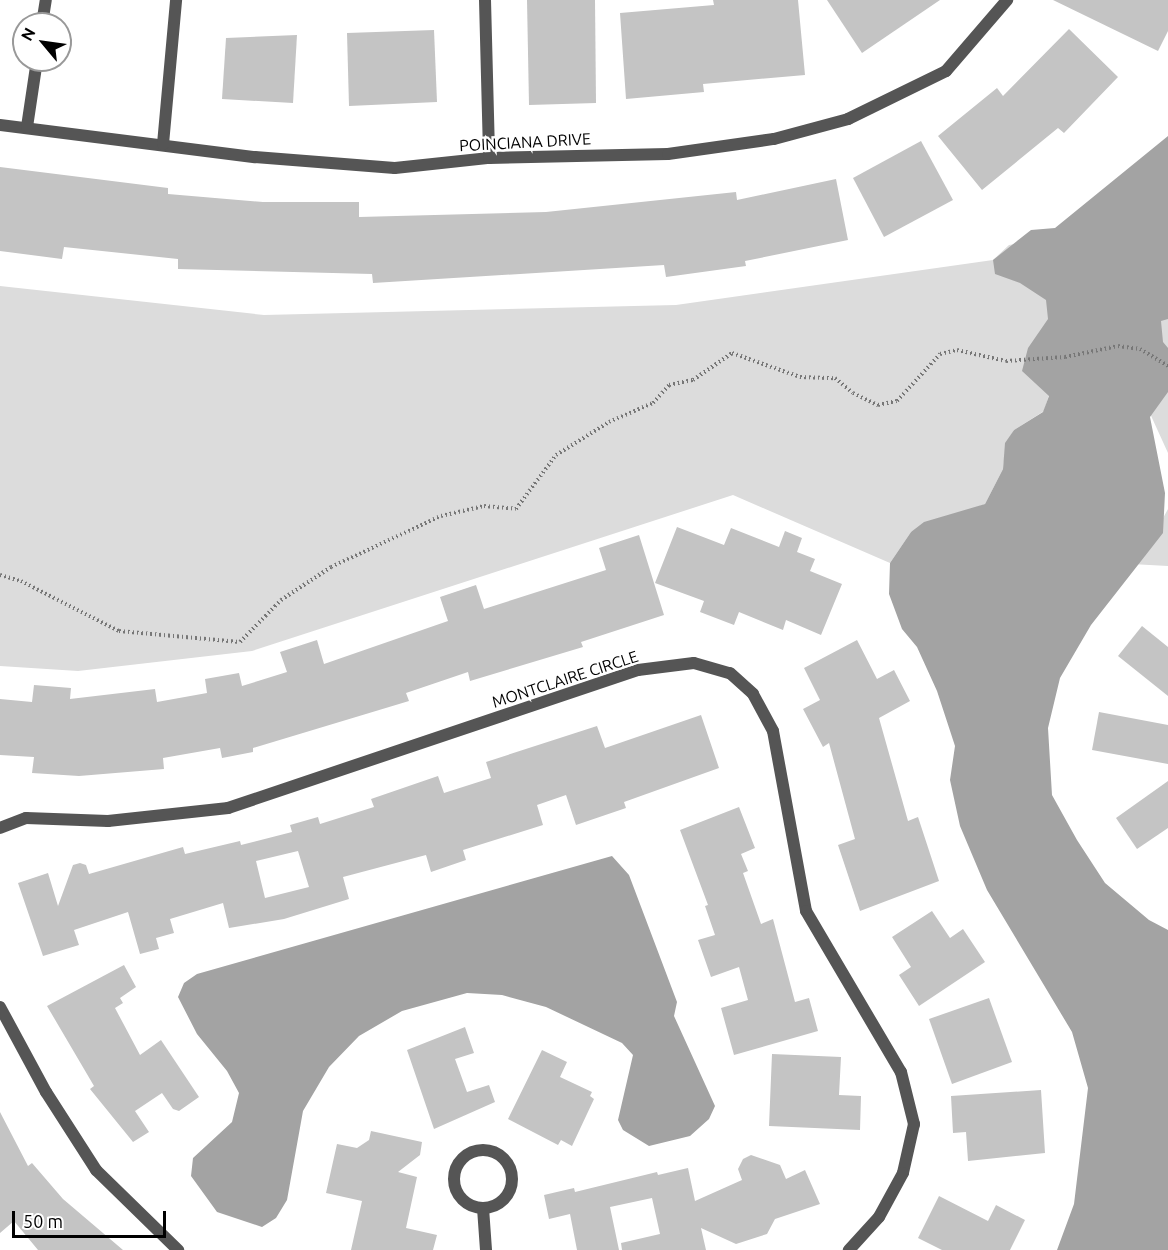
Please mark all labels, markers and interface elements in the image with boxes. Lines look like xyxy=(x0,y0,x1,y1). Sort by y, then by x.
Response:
north arrow xyxy=(12,12,72,72)
text: N xyxy=(17,25,39,44)
street label: POINCIANA DRIVE xyxy=(459,129,591,155)
street label: MONTCLAIRE CIRCLE xyxy=(489,646,641,712)
scale bar xyxy=(15,1199,170,1237)
text: 50 m xyxy=(23,1211,63,1231)

